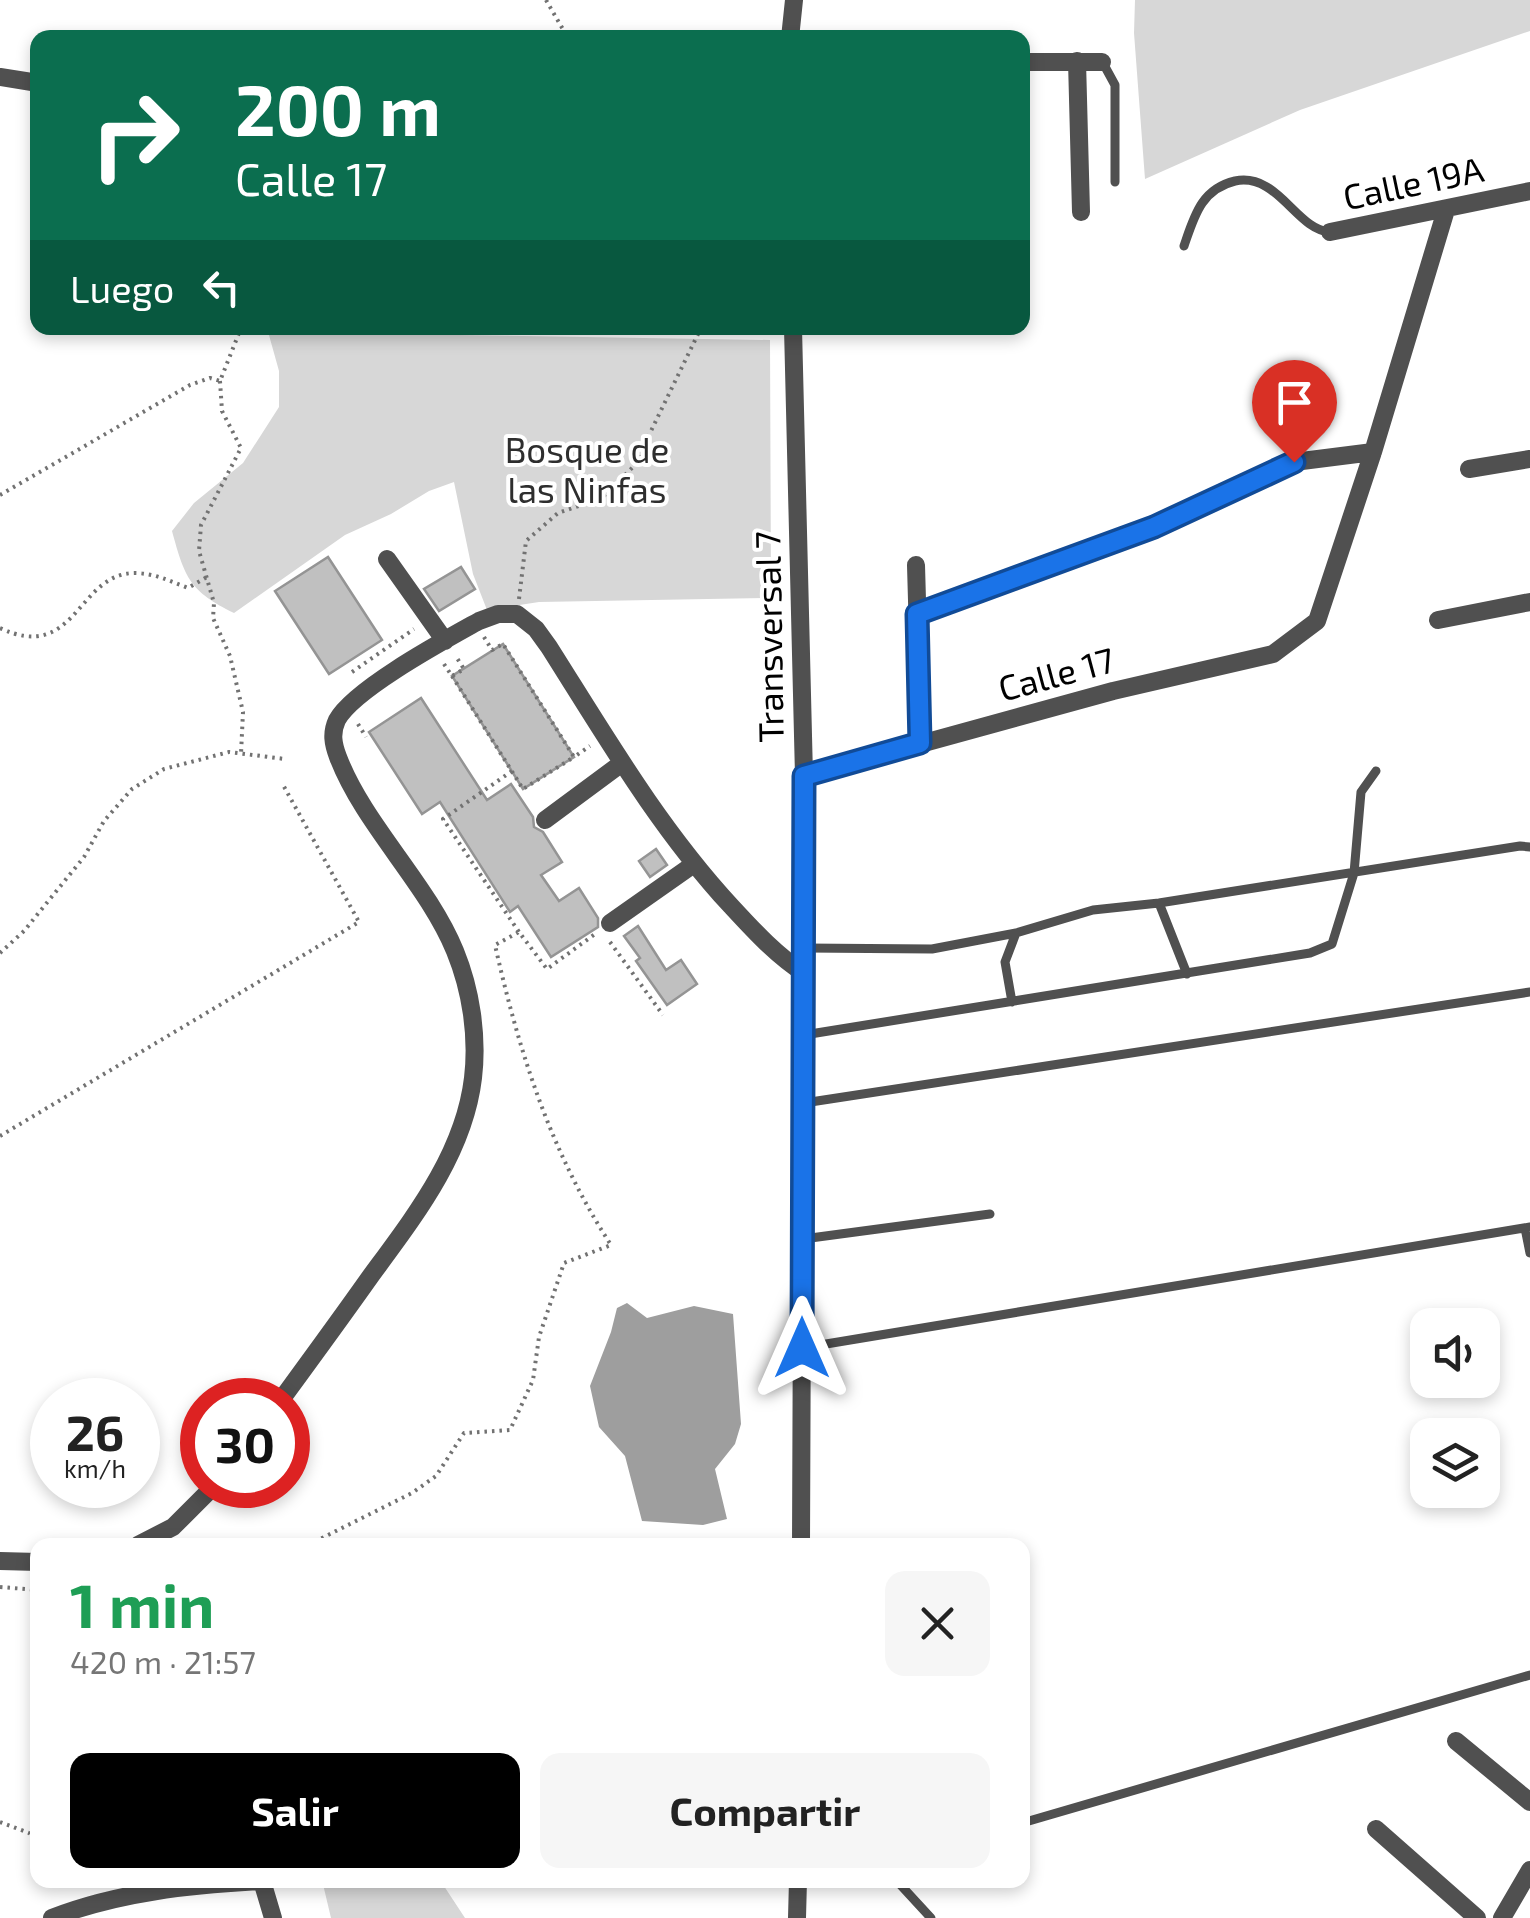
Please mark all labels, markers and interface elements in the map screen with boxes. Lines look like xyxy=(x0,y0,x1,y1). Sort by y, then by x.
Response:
text: 200 m xyxy=(235,66,441,150)
icon: right xyxy=(70,70,200,200)
street label: Calle 19A xyxy=(1339,147,1487,217)
text: Calle 17 xyxy=(235,151,387,205)
icon: left xyxy=(194,260,249,315)
text: Luego xyxy=(70,265,174,311)
pin xyxy=(1252,360,1337,463)
icon: arrive xyxy=(1267,375,1322,430)
park label: Bosque de las Ninfas xyxy=(505,428,669,510)
street label: Transversal 7 xyxy=(745,531,791,743)
street label: Calle 17 xyxy=(993,637,1119,709)
position arrow xyxy=(750,1296,854,1400)
map controls xyxy=(1410,1308,1500,1508)
button: sound xyxy=(1410,1308,1500,1398)
speed limit sign: 30 xyxy=(180,1378,310,1508)
text: 26 xyxy=(66,1401,124,1461)
button: layers xyxy=(1410,1418,1500,1508)
text: km/h xyxy=(64,1453,126,1483)
text: 1 min xyxy=(70,1568,214,1640)
button: close xyxy=(885,1571,990,1676)
text: 420 m · 21:57 xyxy=(70,1642,256,1680)
button: Salir xyxy=(70,1753,520,1868)
button: Compartir xyxy=(540,1753,990,1868)

